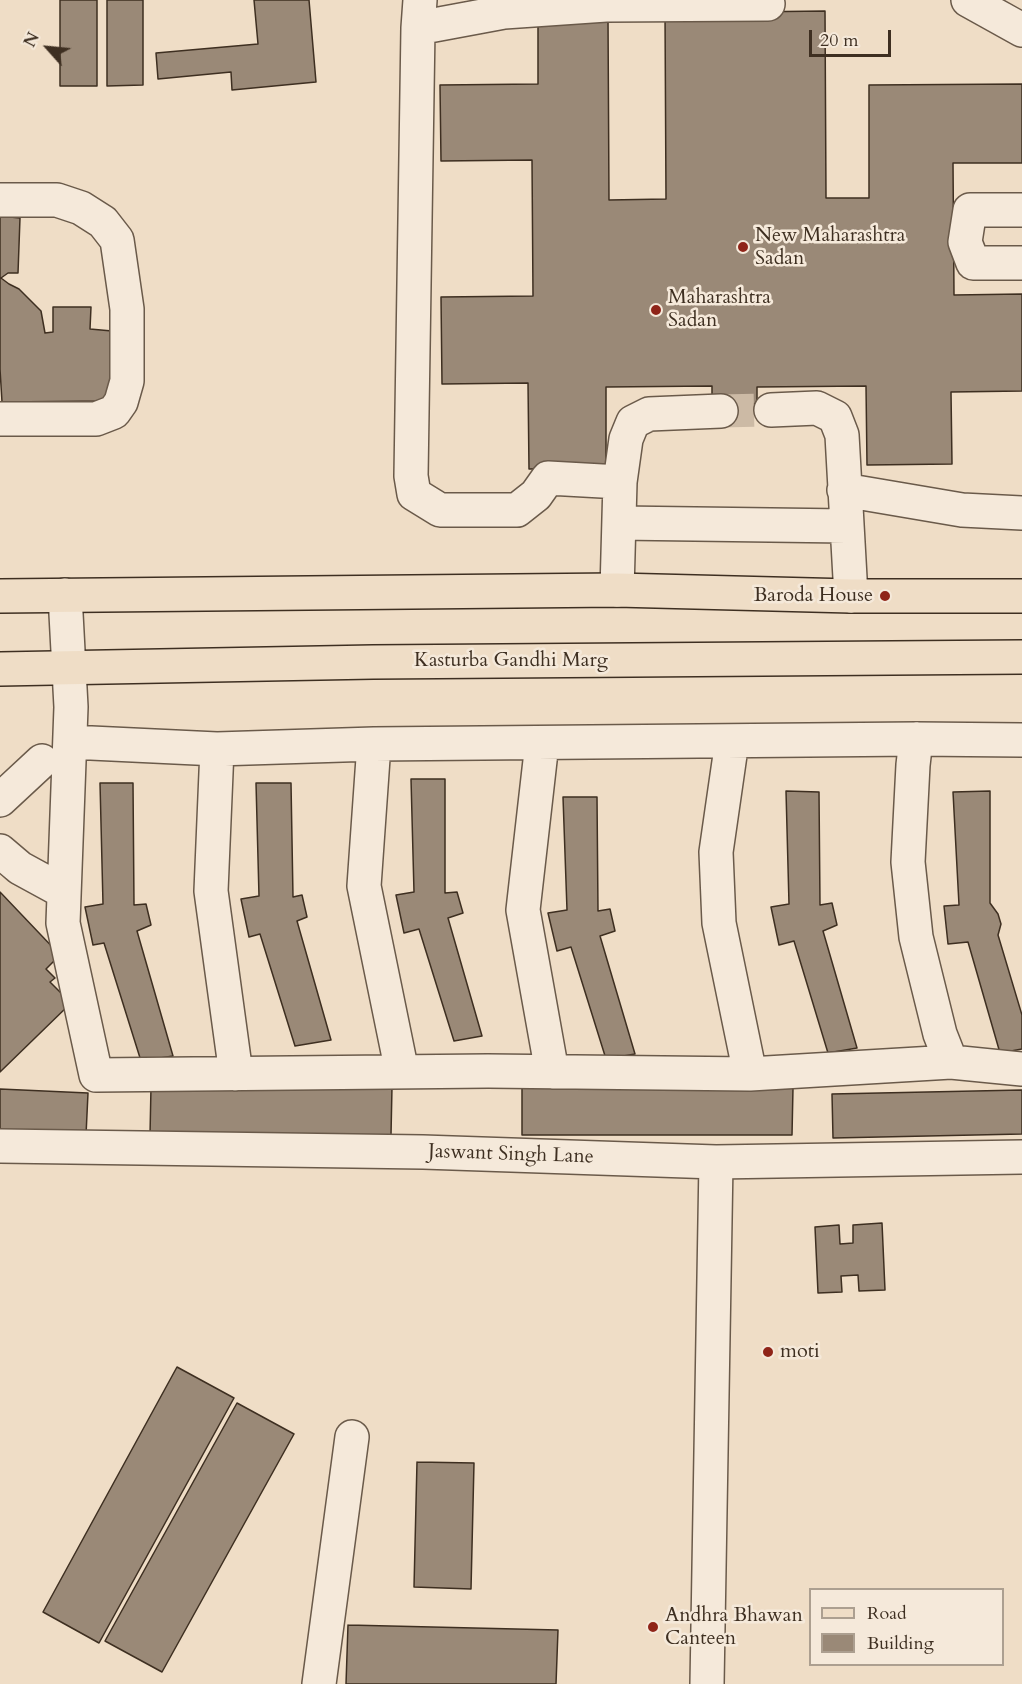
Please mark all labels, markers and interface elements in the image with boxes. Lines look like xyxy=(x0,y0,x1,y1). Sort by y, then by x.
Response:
north arrow xyxy=(18,18,78,78)
scale bar xyxy=(812,18,894,56)
text: 20 m xyxy=(820,28,859,53)
text: N xyxy=(19,29,45,51)
place label: New Maharashtra Sadan xyxy=(755,224,906,271)
marker: New Maharashtra Sadan xyxy=(736,240,750,254)
place label: Maharashtra Sadan xyxy=(668,286,771,333)
marker: Maharashtra Sadan xyxy=(649,303,663,317)
place label: Baroda House xyxy=(754,584,873,608)
marker: Baroda House xyxy=(878,589,892,603)
street label: Kasturba Gandhi Marg xyxy=(414,649,608,673)
street label: Jaswant Singh Lane xyxy=(428,1140,594,1170)
place label: moti xyxy=(780,1340,820,1364)
marker: moti xyxy=(761,1345,775,1359)
legend xyxy=(809,1588,1004,1666)
text: Road xyxy=(867,1601,907,1626)
place label: Andhra Bhawan Canteen xyxy=(665,1604,803,1651)
marker: Andhra Bhawan Canteen xyxy=(646,1620,660,1634)
text: Building xyxy=(867,1631,934,1656)

